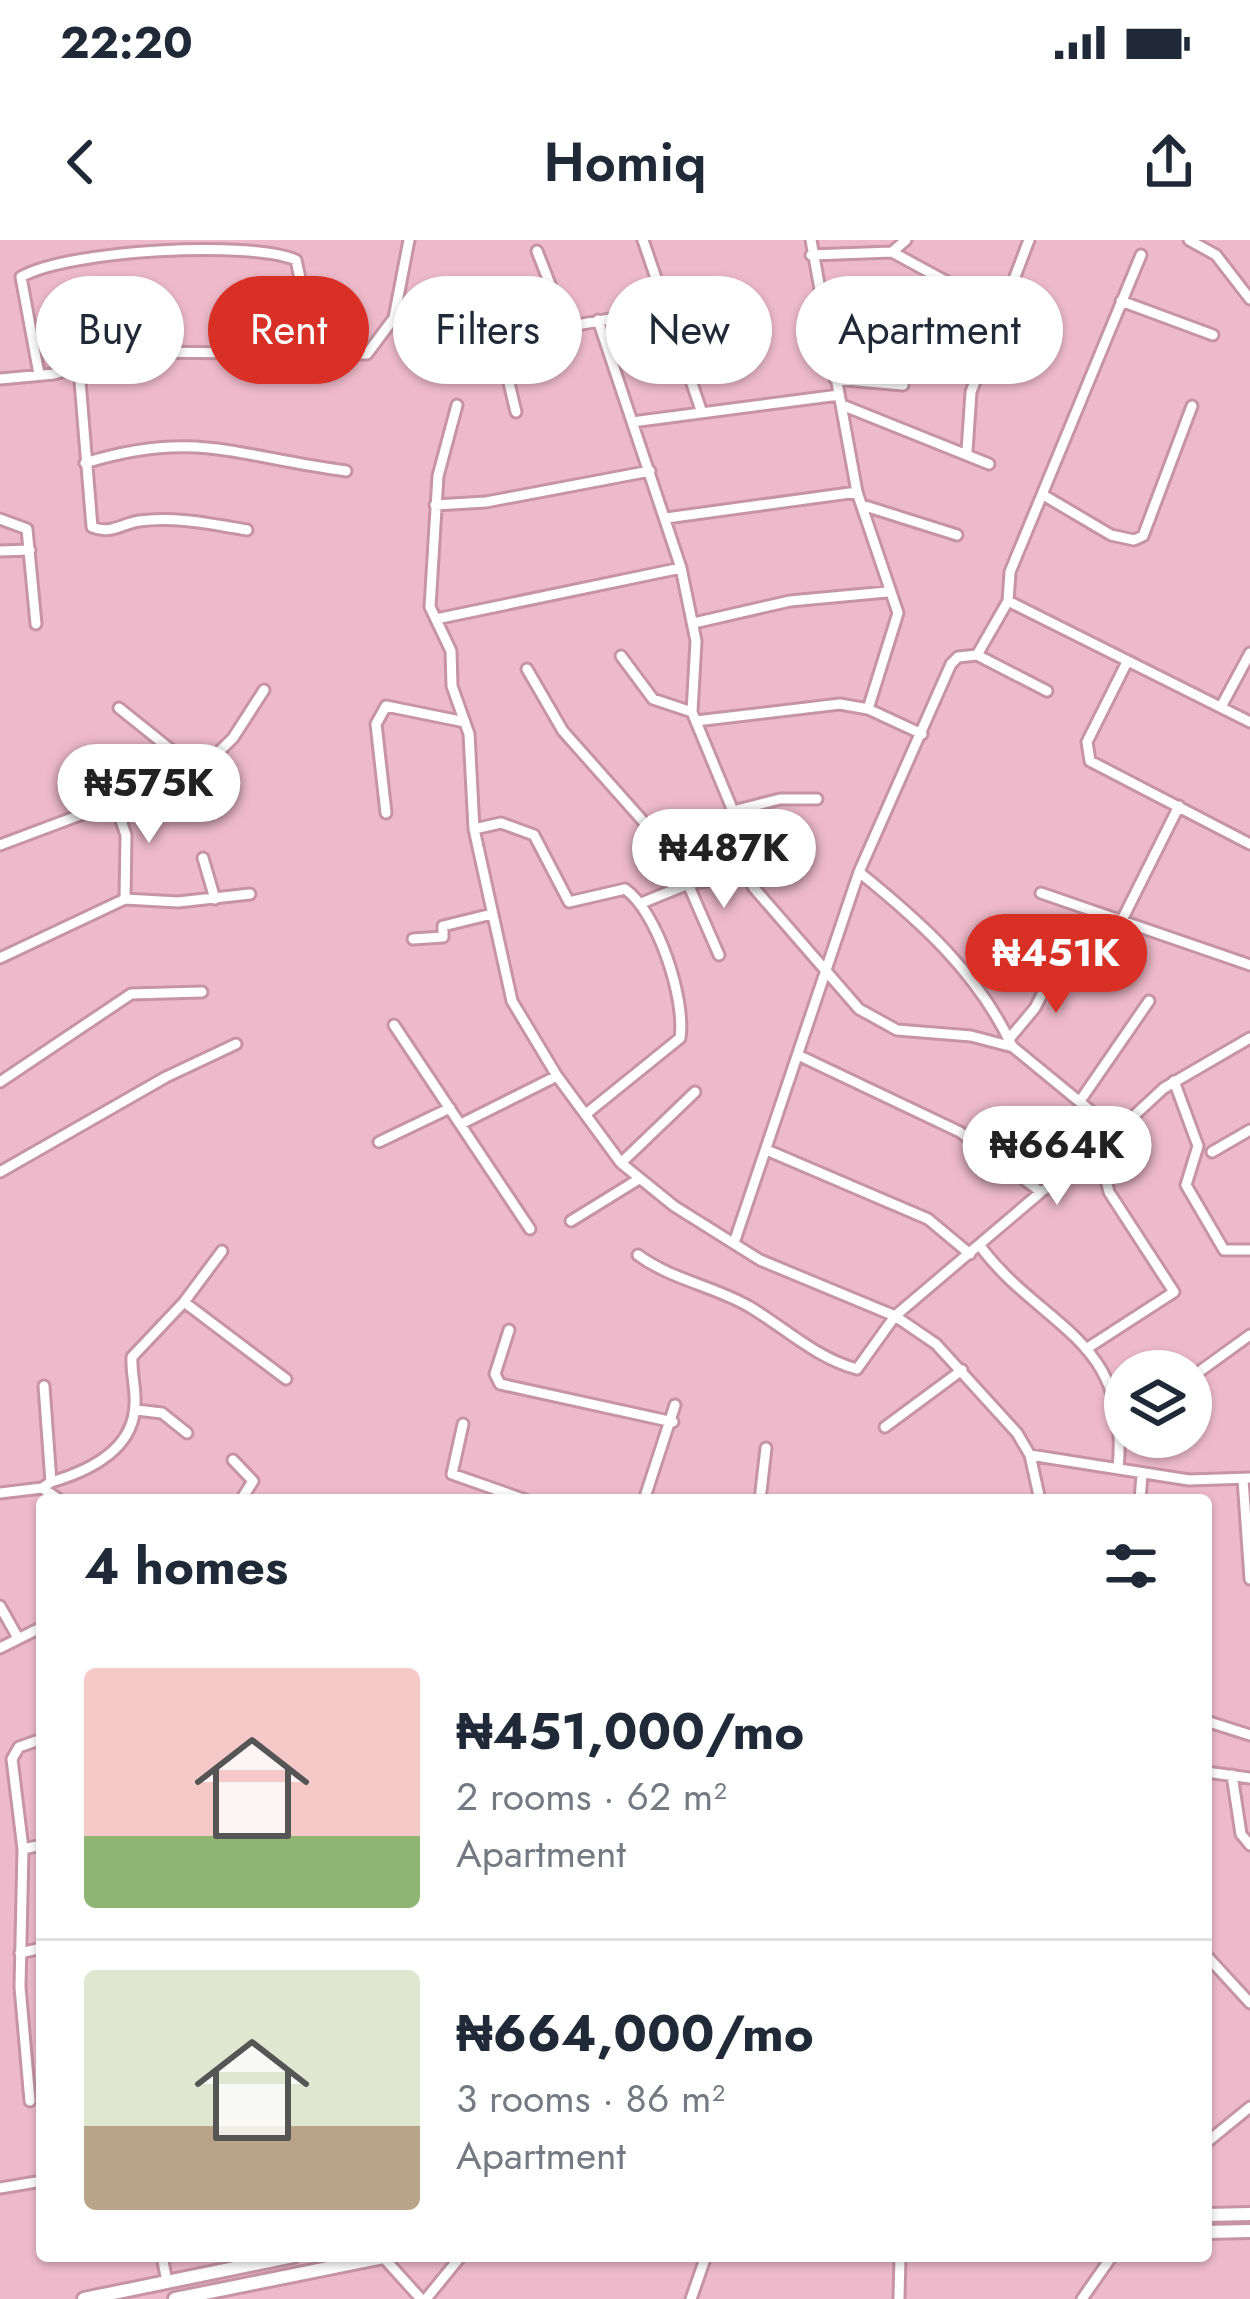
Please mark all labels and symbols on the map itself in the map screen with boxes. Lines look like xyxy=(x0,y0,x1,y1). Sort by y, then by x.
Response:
pin: ₦575K xyxy=(65,744,233,846)
pin: ₦487K xyxy=(640,809,808,911)
pin: ₦451K xyxy=(972,914,1140,1016)
pin: ₦664K xyxy=(973,1106,1141,1208)

